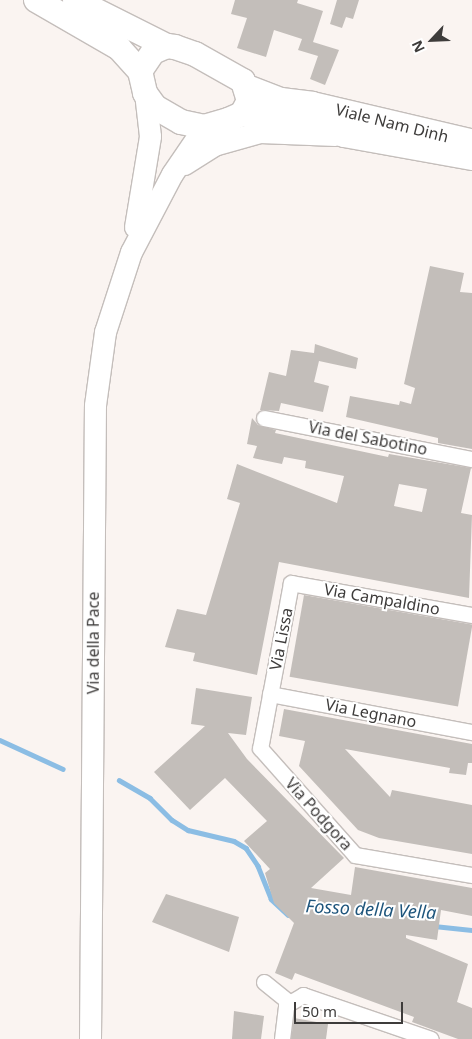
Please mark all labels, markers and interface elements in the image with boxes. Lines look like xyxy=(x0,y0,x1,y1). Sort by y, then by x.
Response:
north arrow xyxy=(407,15,457,65)
text: N xyxy=(407,37,429,56)
street label: Viale Nam Dinh xyxy=(333,100,451,146)
street label: Via del Sabotino xyxy=(307,417,429,459)
street label: Via Campaldino xyxy=(323,579,441,619)
street label: Via della Pace xyxy=(83,592,103,694)
street label: Via Lissa xyxy=(266,606,296,672)
street label: Via Legnano xyxy=(324,695,418,731)
street label: Via Podgora xyxy=(281,774,357,854)
water label: Fosso della Vella xyxy=(305,895,437,923)
scale bar xyxy=(297,992,406,1024)
text: 50 m xyxy=(302,1001,337,1021)

